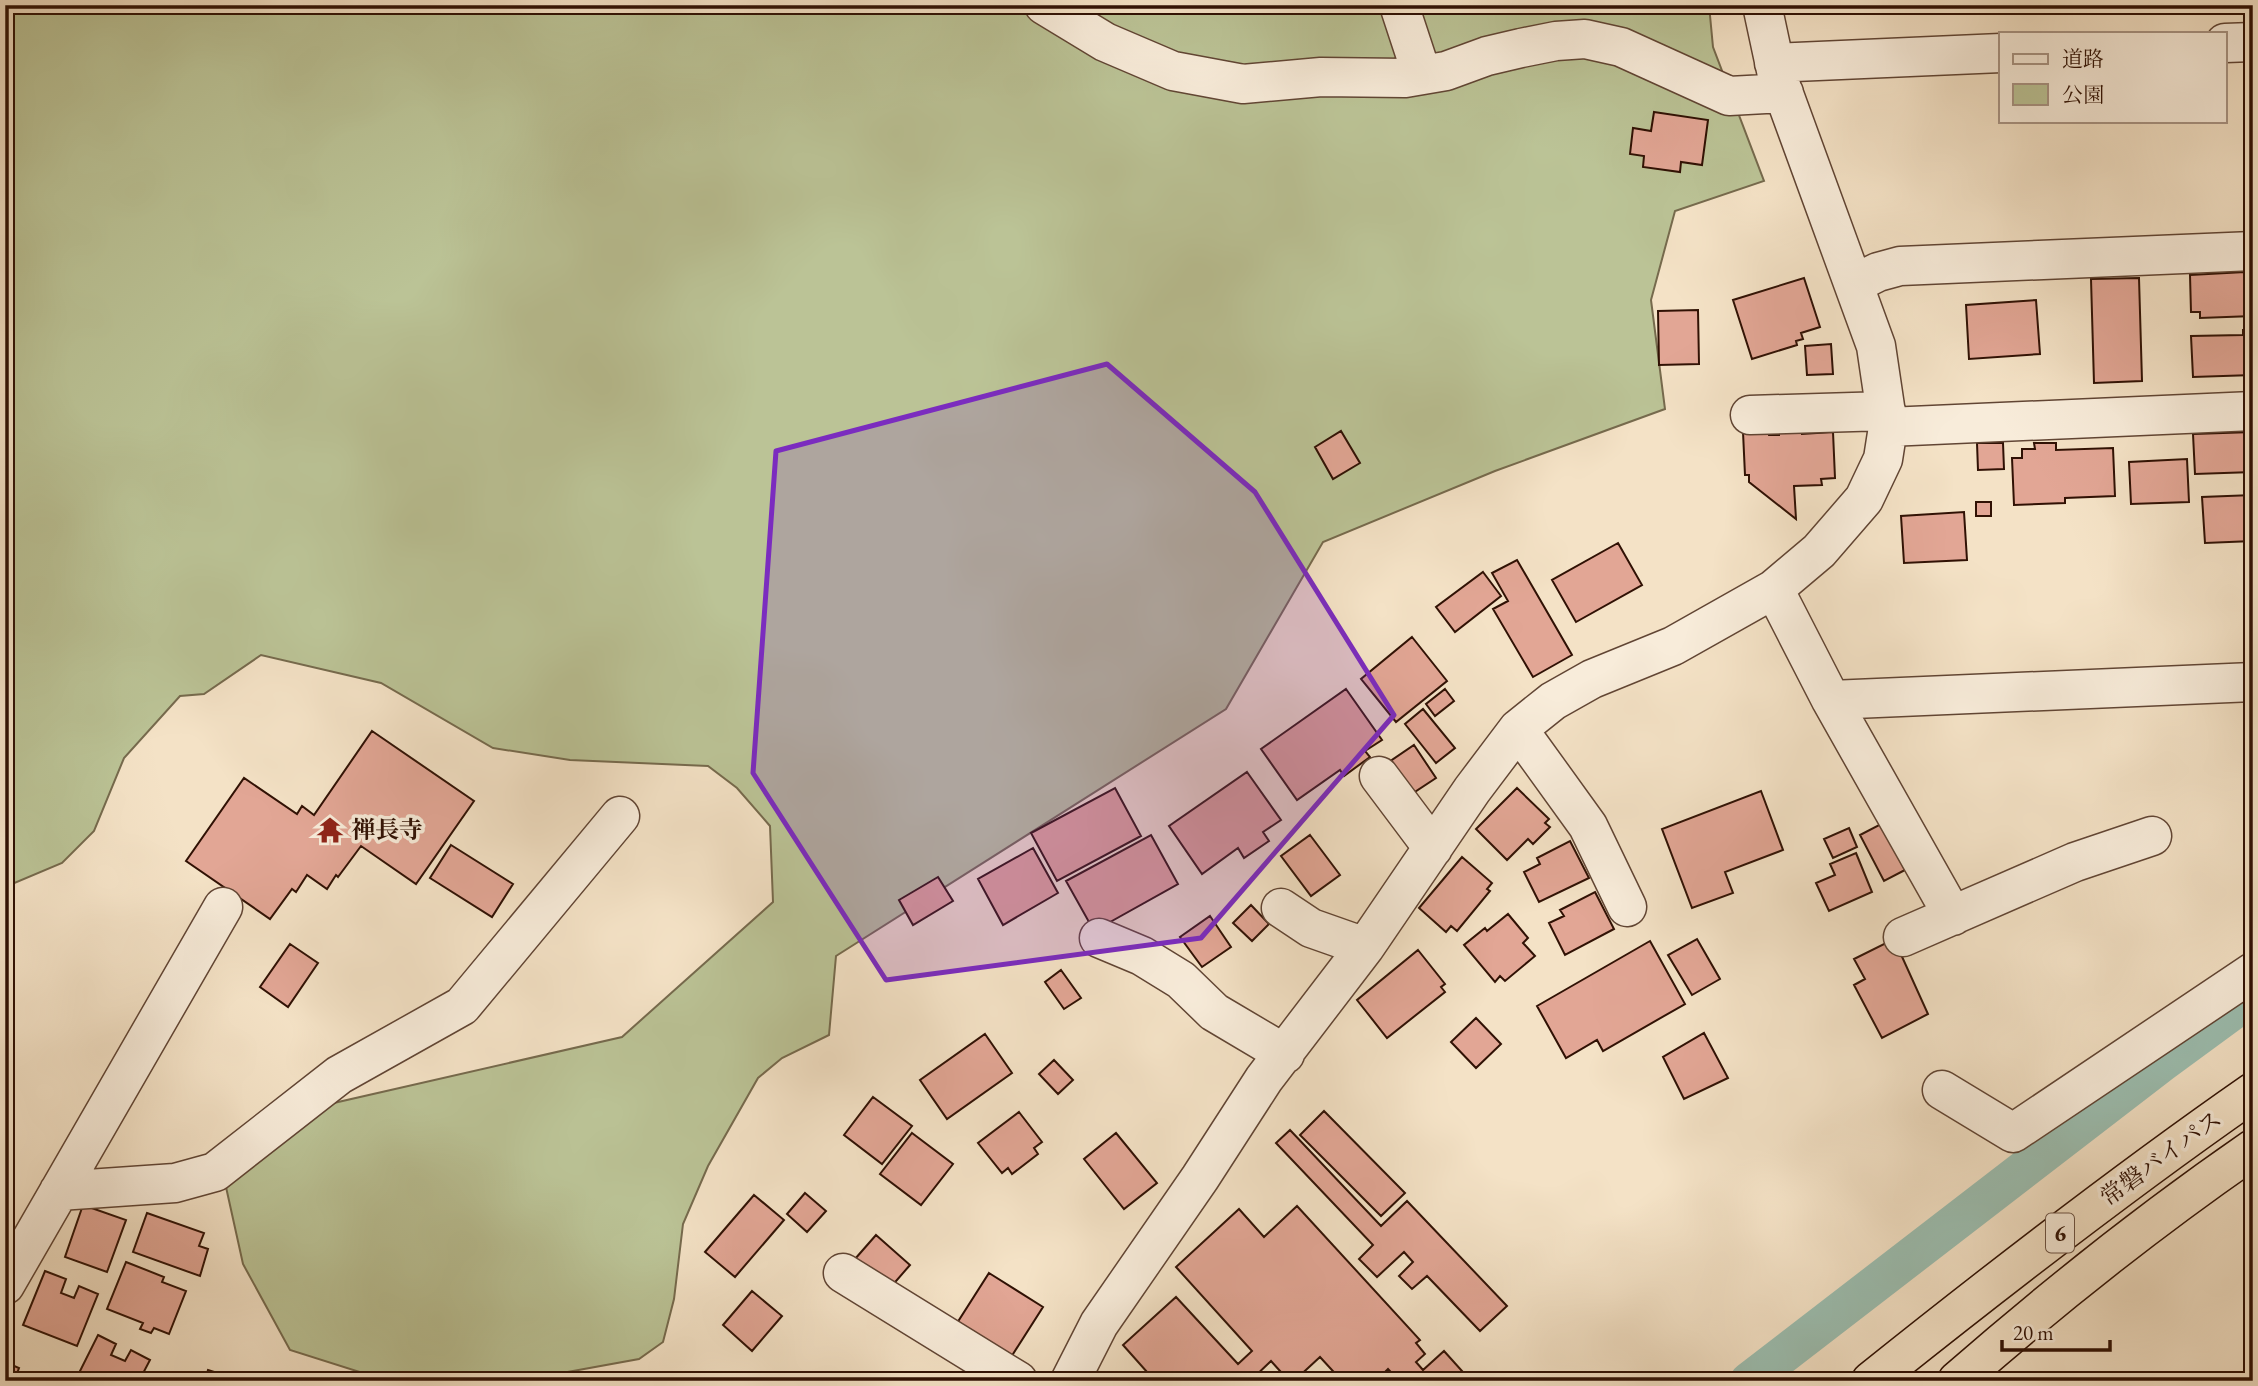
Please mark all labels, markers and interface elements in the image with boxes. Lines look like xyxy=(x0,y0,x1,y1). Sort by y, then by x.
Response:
legend xyxy=(1999,32,2226,122)
text: 道路 xyxy=(2062,45,2104,72)
text: 公園 xyxy=(2062,81,2104,108)
place label: 禅長寺 xyxy=(351,814,423,845)
temple icon: 禅長寺 xyxy=(315,815,345,845)
street label: 常磐バイパス xyxy=(2094,1103,2228,1212)
road number: 6 xyxy=(2046,1214,2074,1252)
scale bar xyxy=(2002,1309,2111,1353)
text: 20 m xyxy=(2013,1319,2054,1346)

